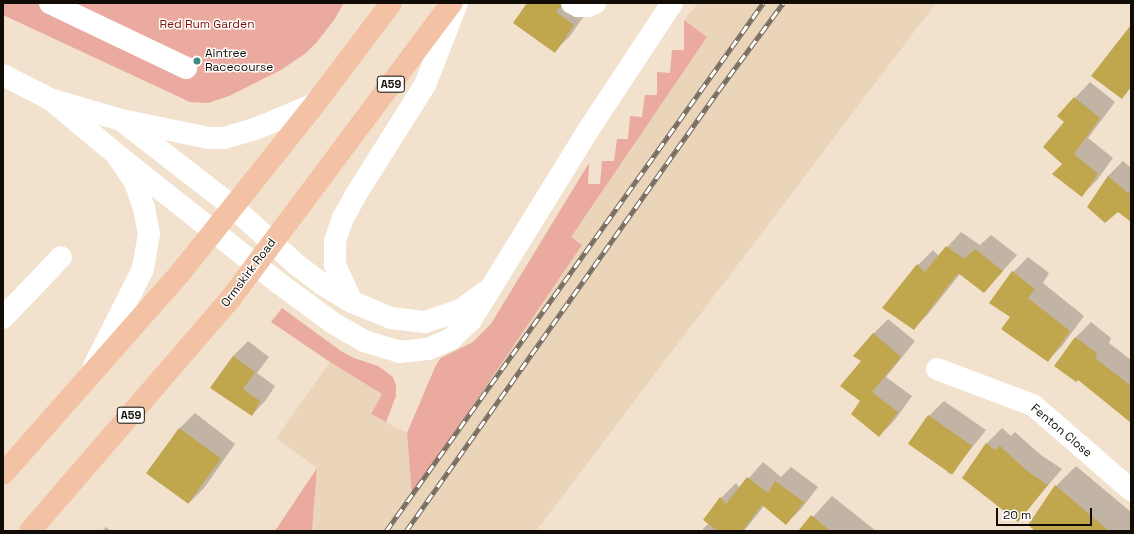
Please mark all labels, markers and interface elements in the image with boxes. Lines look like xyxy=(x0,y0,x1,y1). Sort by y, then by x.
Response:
park label: Red Rum Garden xyxy=(159,18,255,32)
place label: Aintree Racecourse xyxy=(205,47,273,75)
marker: Aintree Racecourse xyxy=(192,56,202,66)
road number: A59 xyxy=(376,75,406,93)
street label: Ormskirk Road xyxy=(219,236,279,310)
street label: Fenton Close xyxy=(1028,401,1094,461)
road number: A59 xyxy=(116,406,146,424)
scale bar xyxy=(998,500,1094,526)
text: 20 m xyxy=(1003,507,1031,523)

